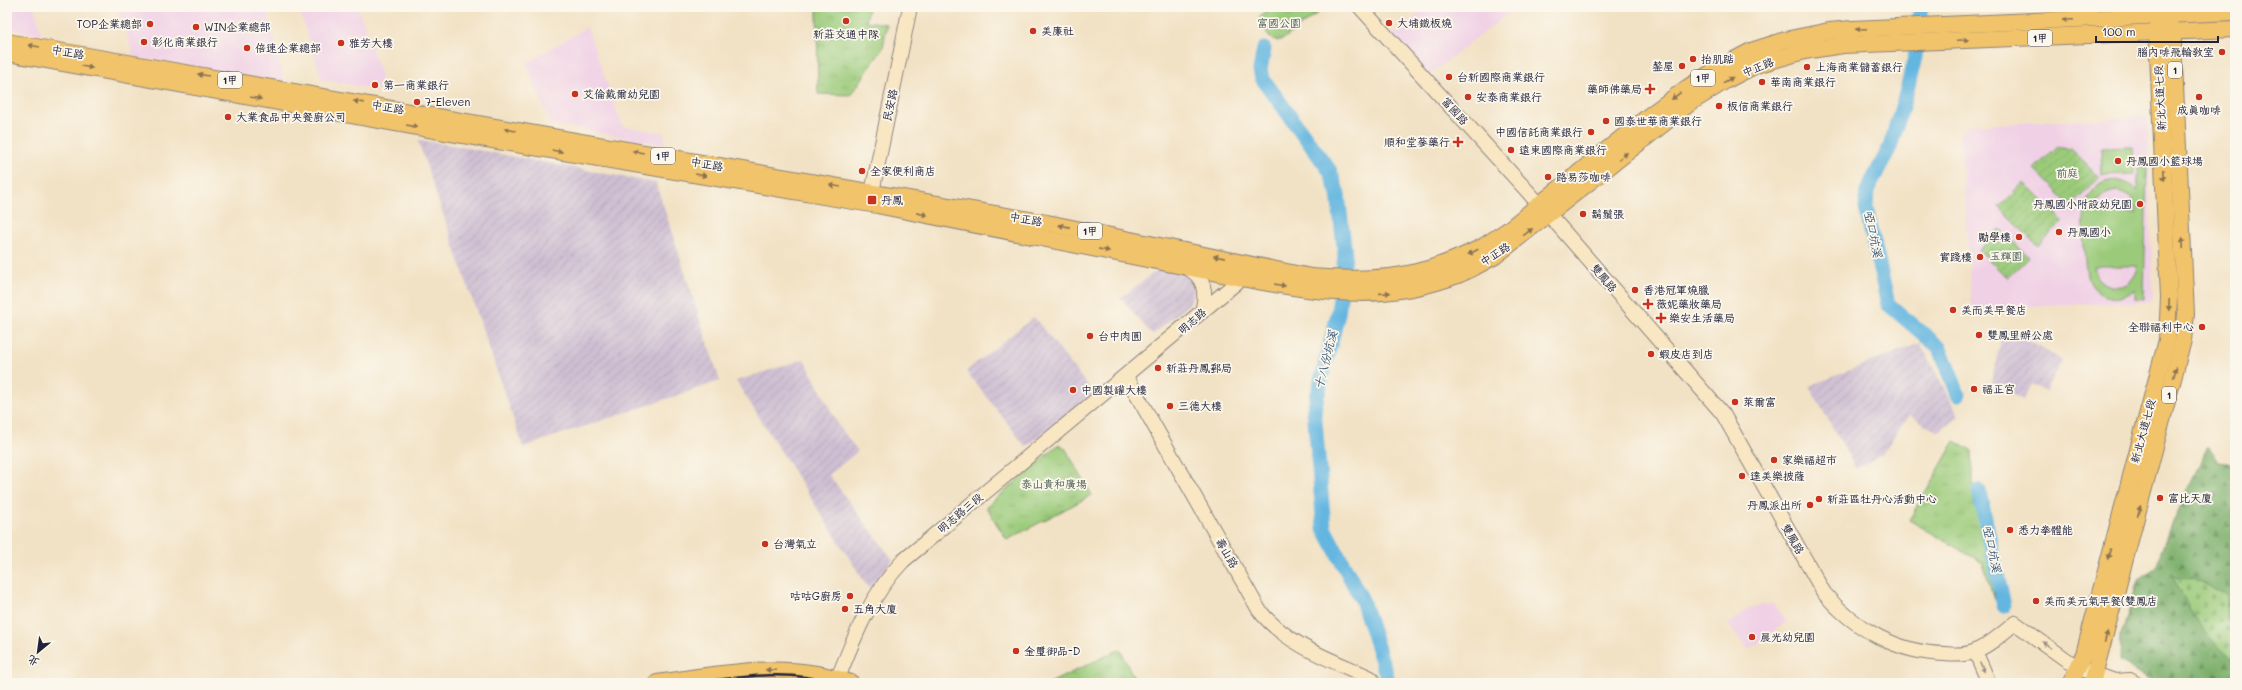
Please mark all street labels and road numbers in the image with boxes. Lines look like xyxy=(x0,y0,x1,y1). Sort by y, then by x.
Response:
road number: 1甲 xyxy=(2028,30,2052,46)
street label: 中正路 xyxy=(51,41,86,62)
street label: 中正路 xyxy=(1740,54,1776,79)
road number: 1 xyxy=(2168,62,2182,78)
street label: 新北大道七段 xyxy=(2150,65,2169,131)
road number: 1甲 xyxy=(1691,70,1715,86)
road number: 1甲 xyxy=(218,72,242,88)
street label: 民安路 xyxy=(879,87,900,123)
street label: 富國路 xyxy=(1439,93,1472,128)
street label: 中正路 xyxy=(371,96,406,117)
road number: 1甲 xyxy=(651,148,675,164)
street label: 中正路 xyxy=(690,153,725,174)
street label: 中正路 xyxy=(1009,208,1044,229)
road number: 1甲 xyxy=(1078,223,1102,239)
street label: 中正路 xyxy=(1477,238,1513,269)
street label: 雙鳳路 xyxy=(1588,260,1621,295)
street label: 明志路 xyxy=(1174,304,1209,337)
road number: 1 xyxy=(2162,387,2176,403)
street label: 新北大道七段 xyxy=(2127,397,2158,465)
street label: 明志路三段 xyxy=(934,489,986,536)
street label: 雙鳳路 xyxy=(1779,521,1808,557)
street label: 壽山路 xyxy=(1213,535,1242,571)

